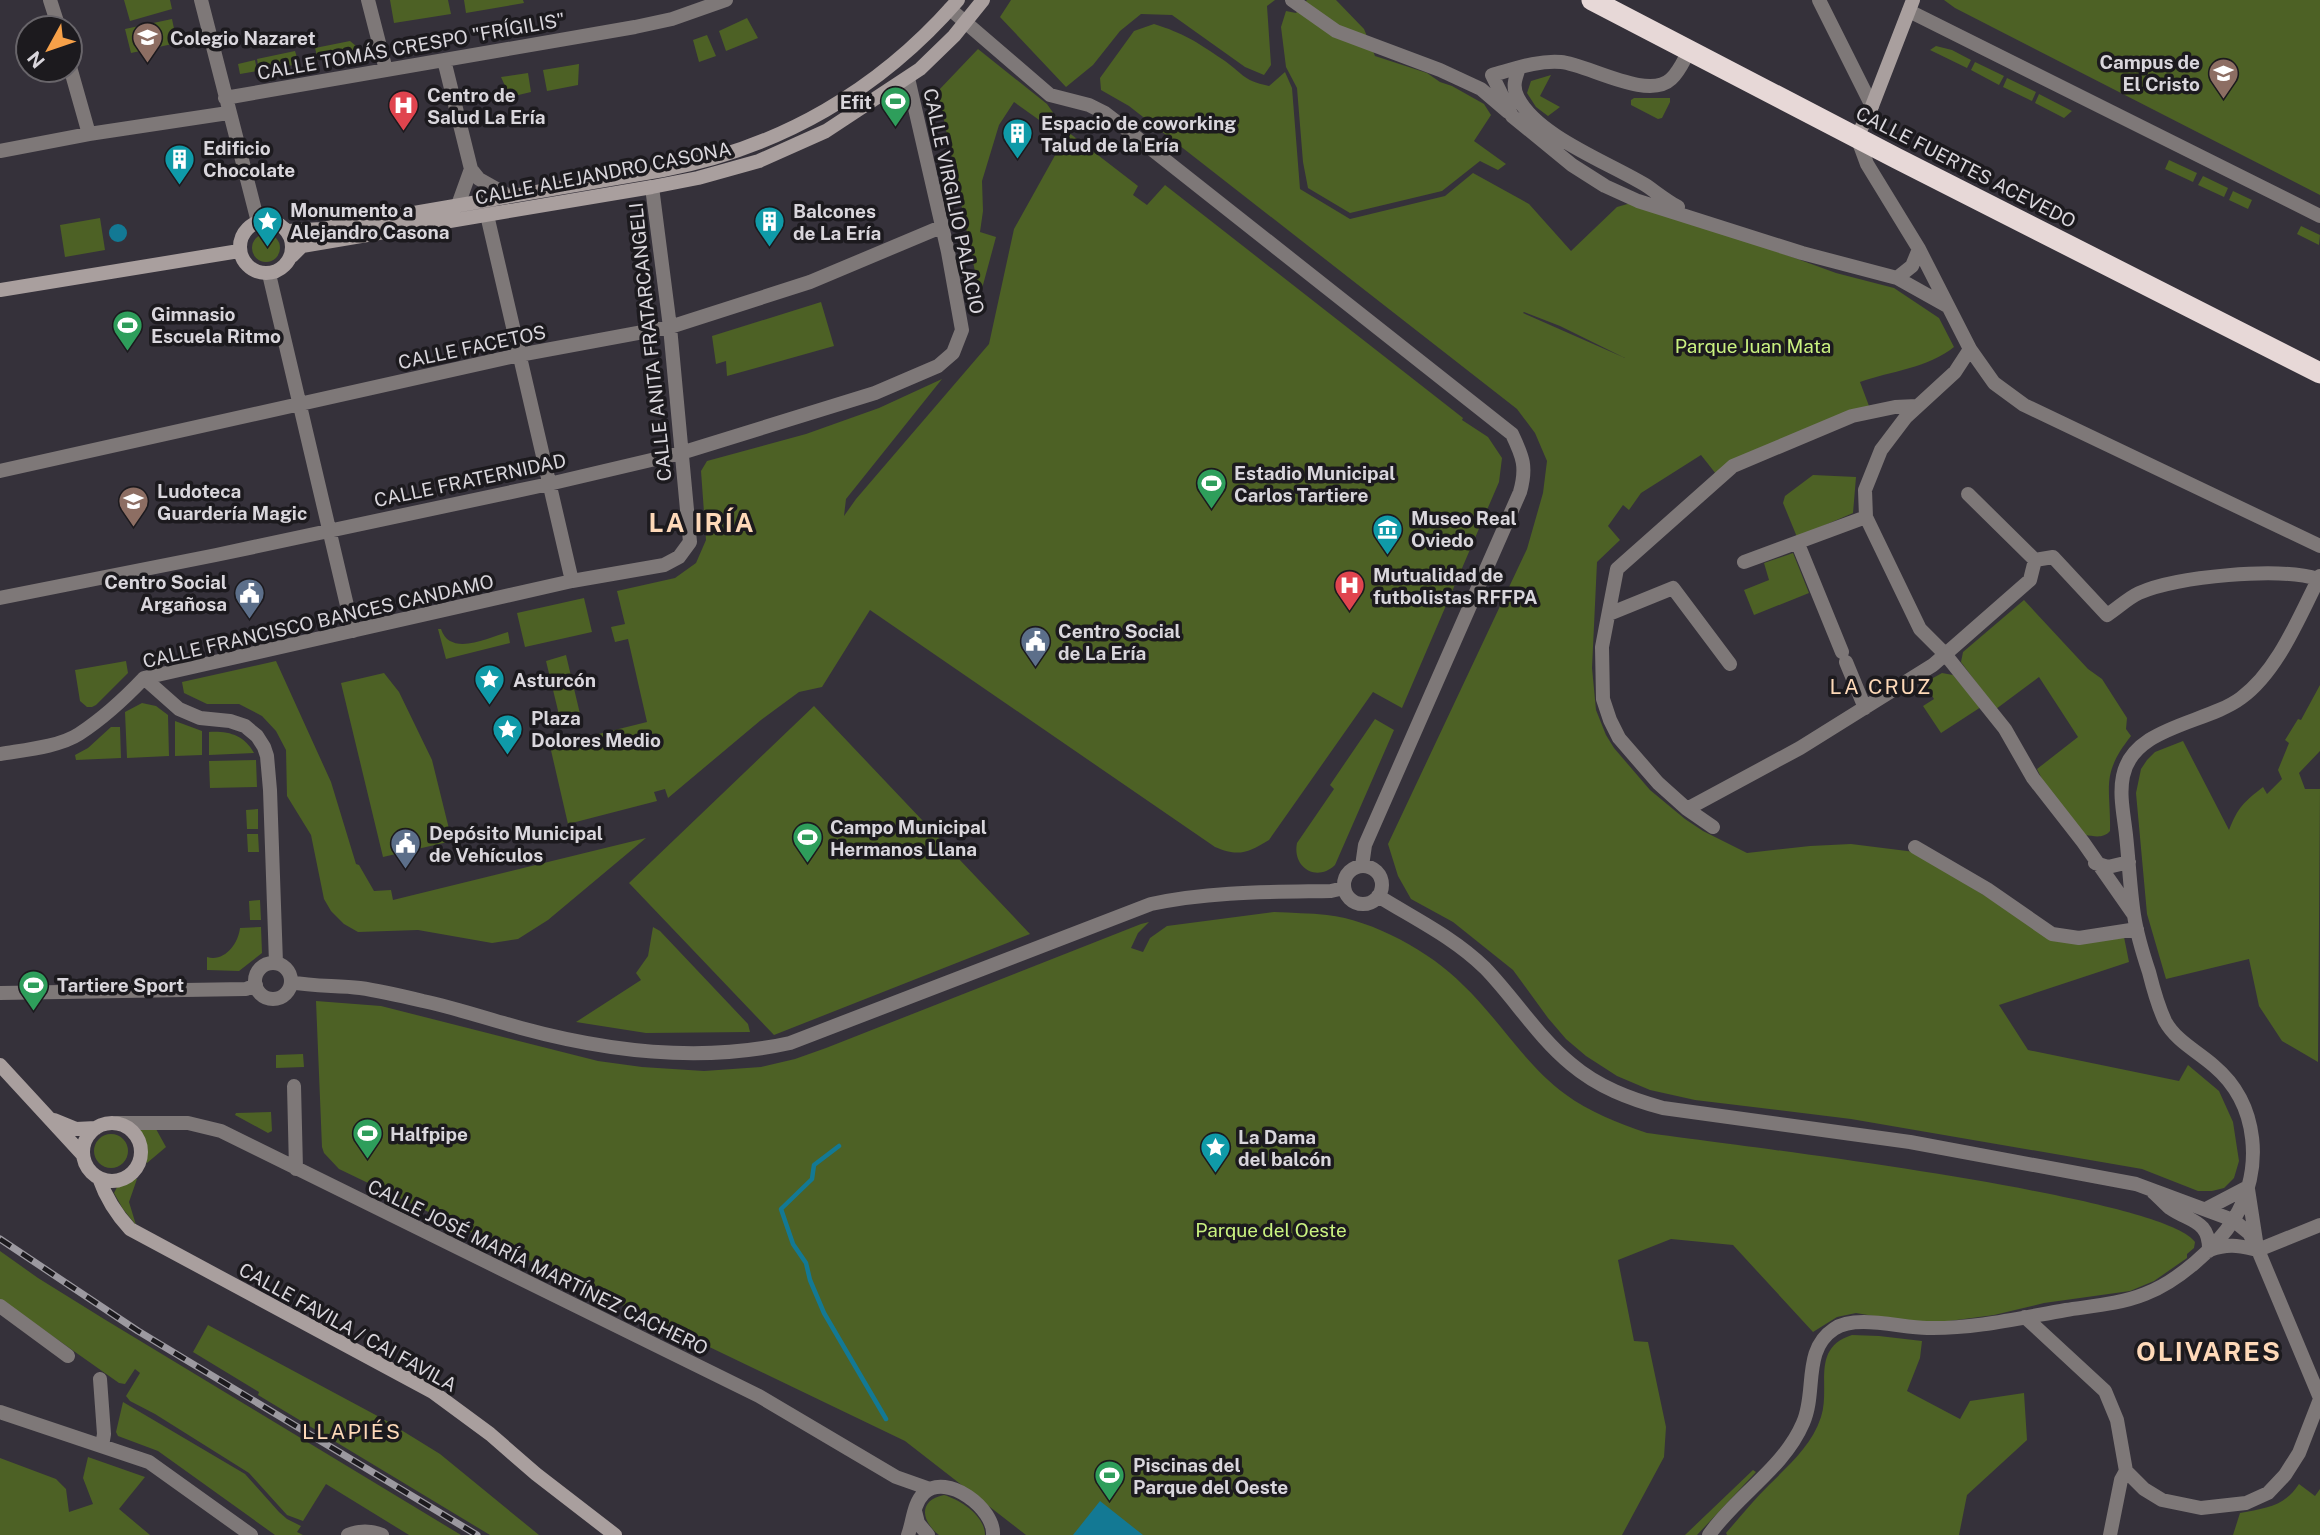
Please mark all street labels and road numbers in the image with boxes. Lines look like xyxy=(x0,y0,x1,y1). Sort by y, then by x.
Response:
street label: CALLE TOMÁS CRESPO "FRÍGILIS" xyxy=(255,8,567,84)
street label: CALLE VIRGILIO PALACIO xyxy=(919,86,989,316)
street label: CALLE FUERTES ACEVEDO xyxy=(1852,102,2080,232)
street label: CALLE ALEJANDRO CASONA xyxy=(473,137,733,209)
street label: CALLE ANITA FRATARCANGELI xyxy=(624,202,676,482)
street label: CALLE FACETOS xyxy=(396,321,548,373)
street label: CALLE FRATERNIDAD xyxy=(372,449,568,511)
street label: CALLE FRANCISCO BANCES CANDAMO xyxy=(140,570,496,672)
street label: CALLE JOSÉ MARÍA MARTÍNEZ CACHERO xyxy=(364,1175,712,1359)
street label: CALLE FAVILA / CAI FAVILA xyxy=(235,1258,461,1396)

